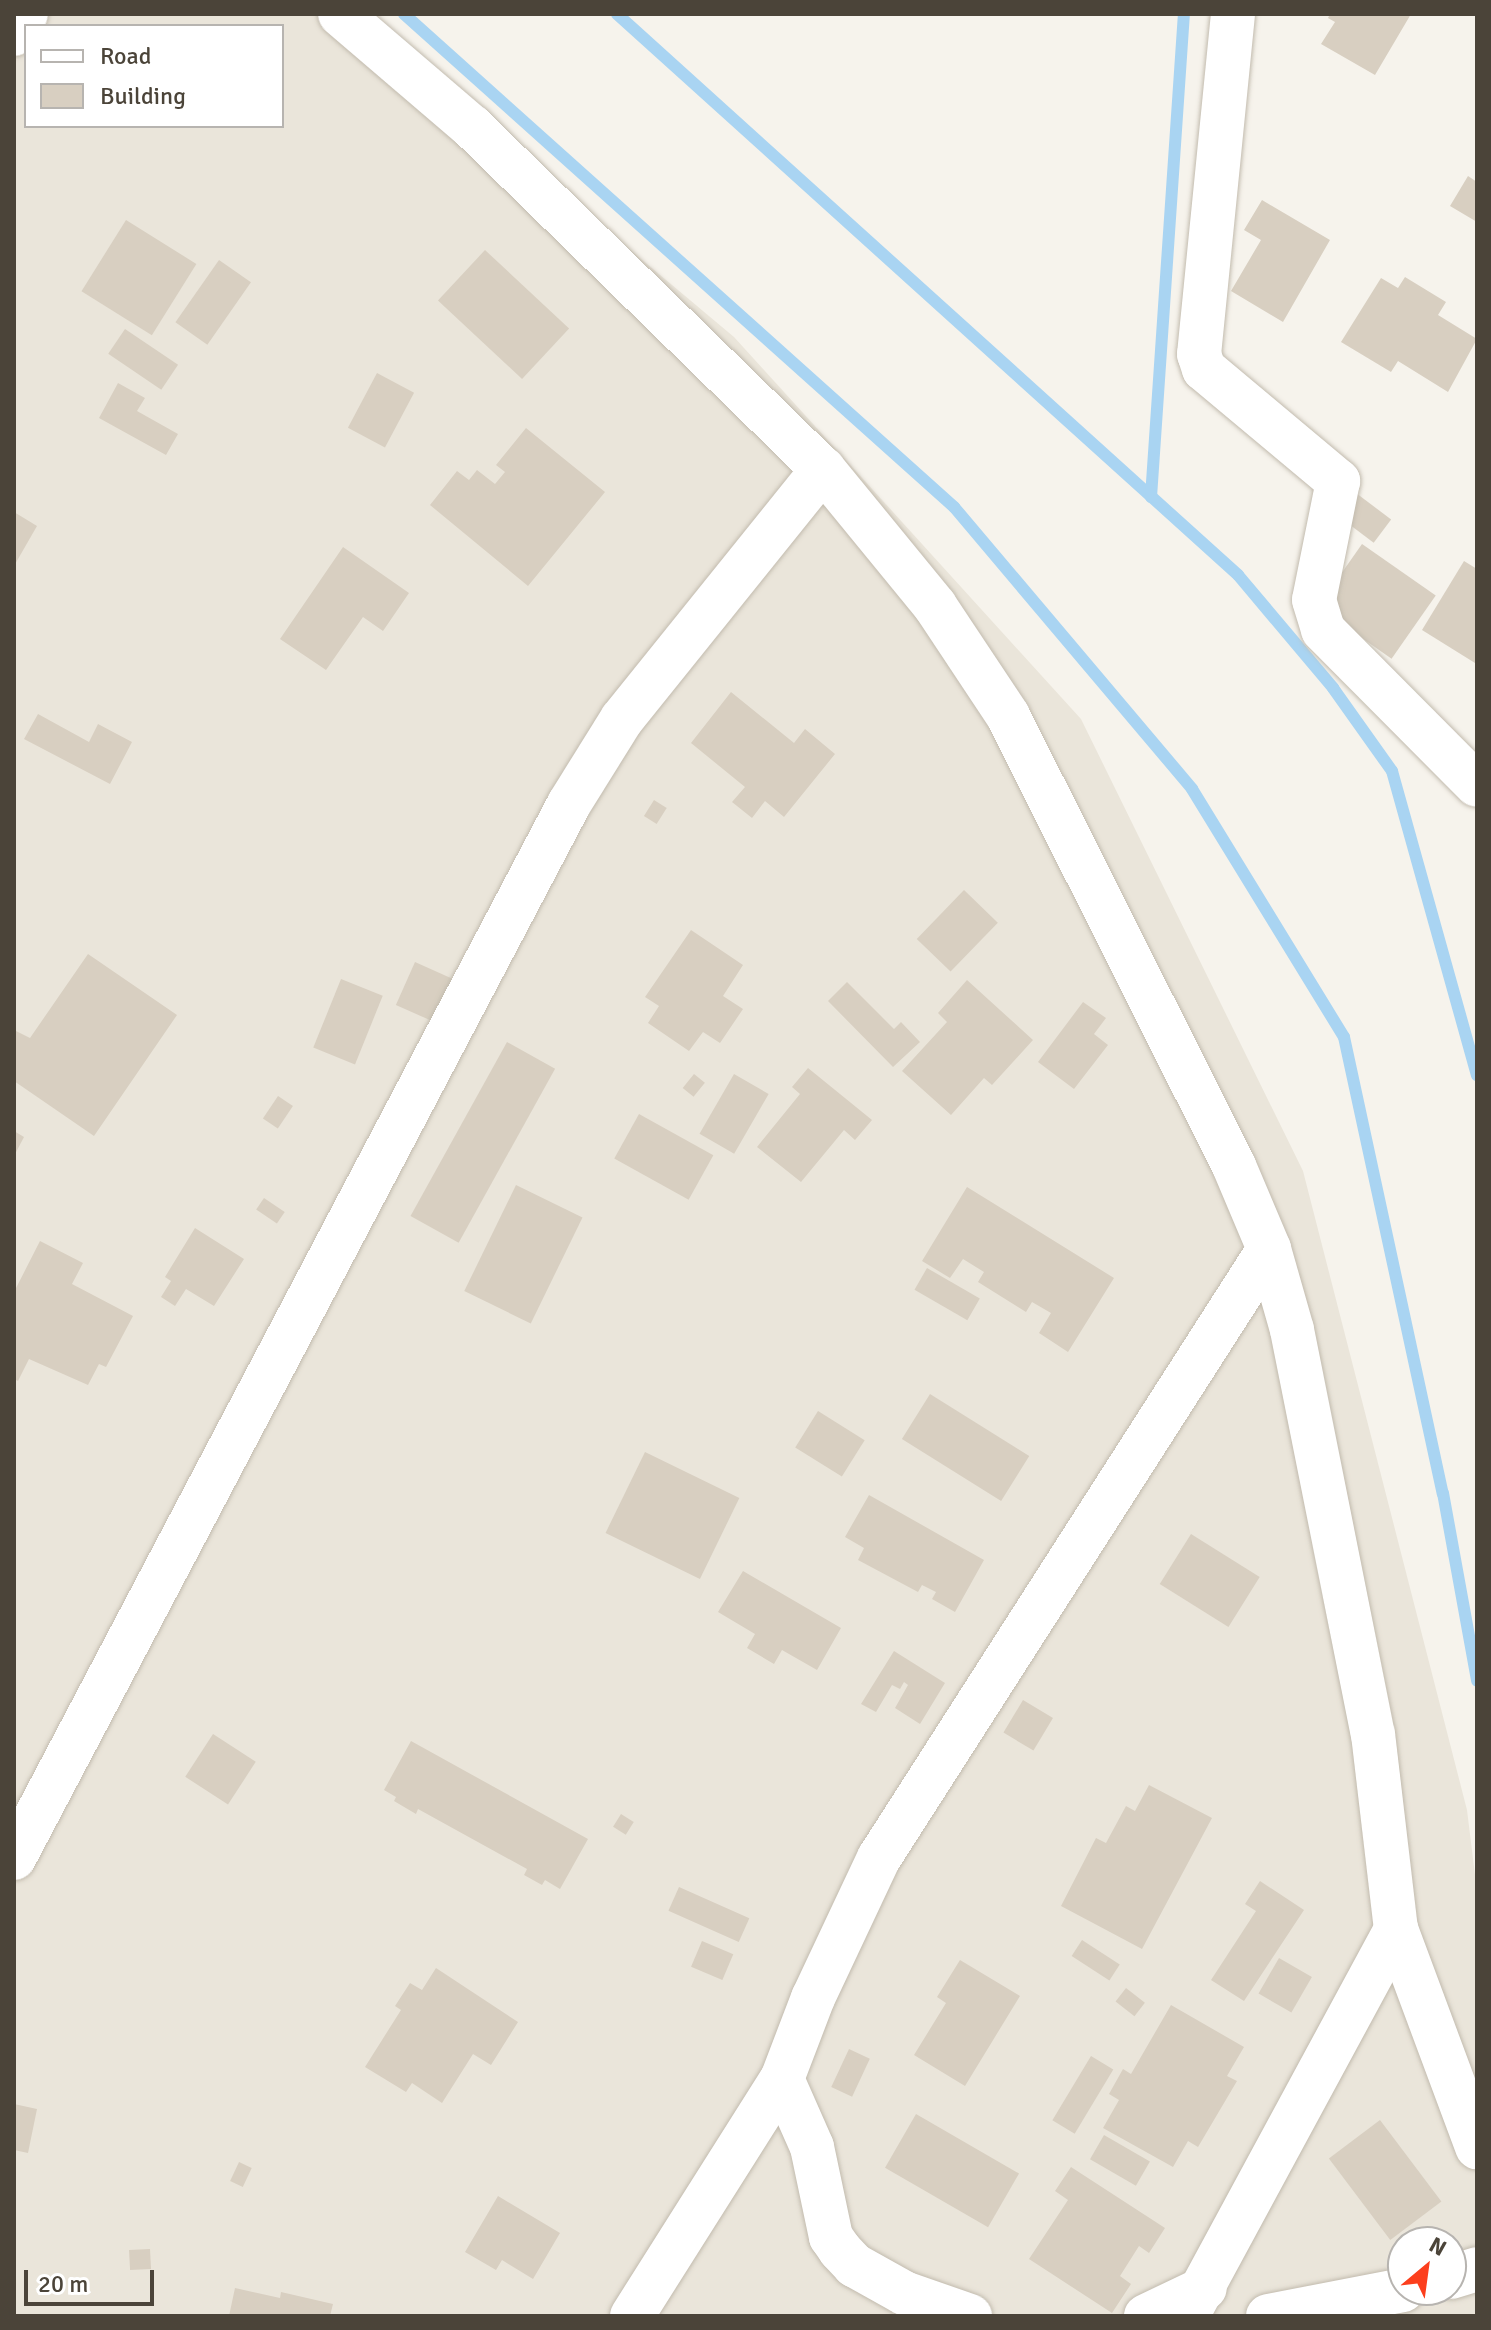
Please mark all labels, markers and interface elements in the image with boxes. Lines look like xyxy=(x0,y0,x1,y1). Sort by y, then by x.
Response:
legend xyxy=(24,24,284,128)
text: Road xyxy=(100,41,151,71)
text: Building xyxy=(100,81,186,111)
north arrow xyxy=(1387,2226,1467,2306)
text: N xyxy=(1425,2231,1451,2262)
scale bar xyxy=(28,2254,158,2304)
text: 20 m xyxy=(38,2269,88,2299)

